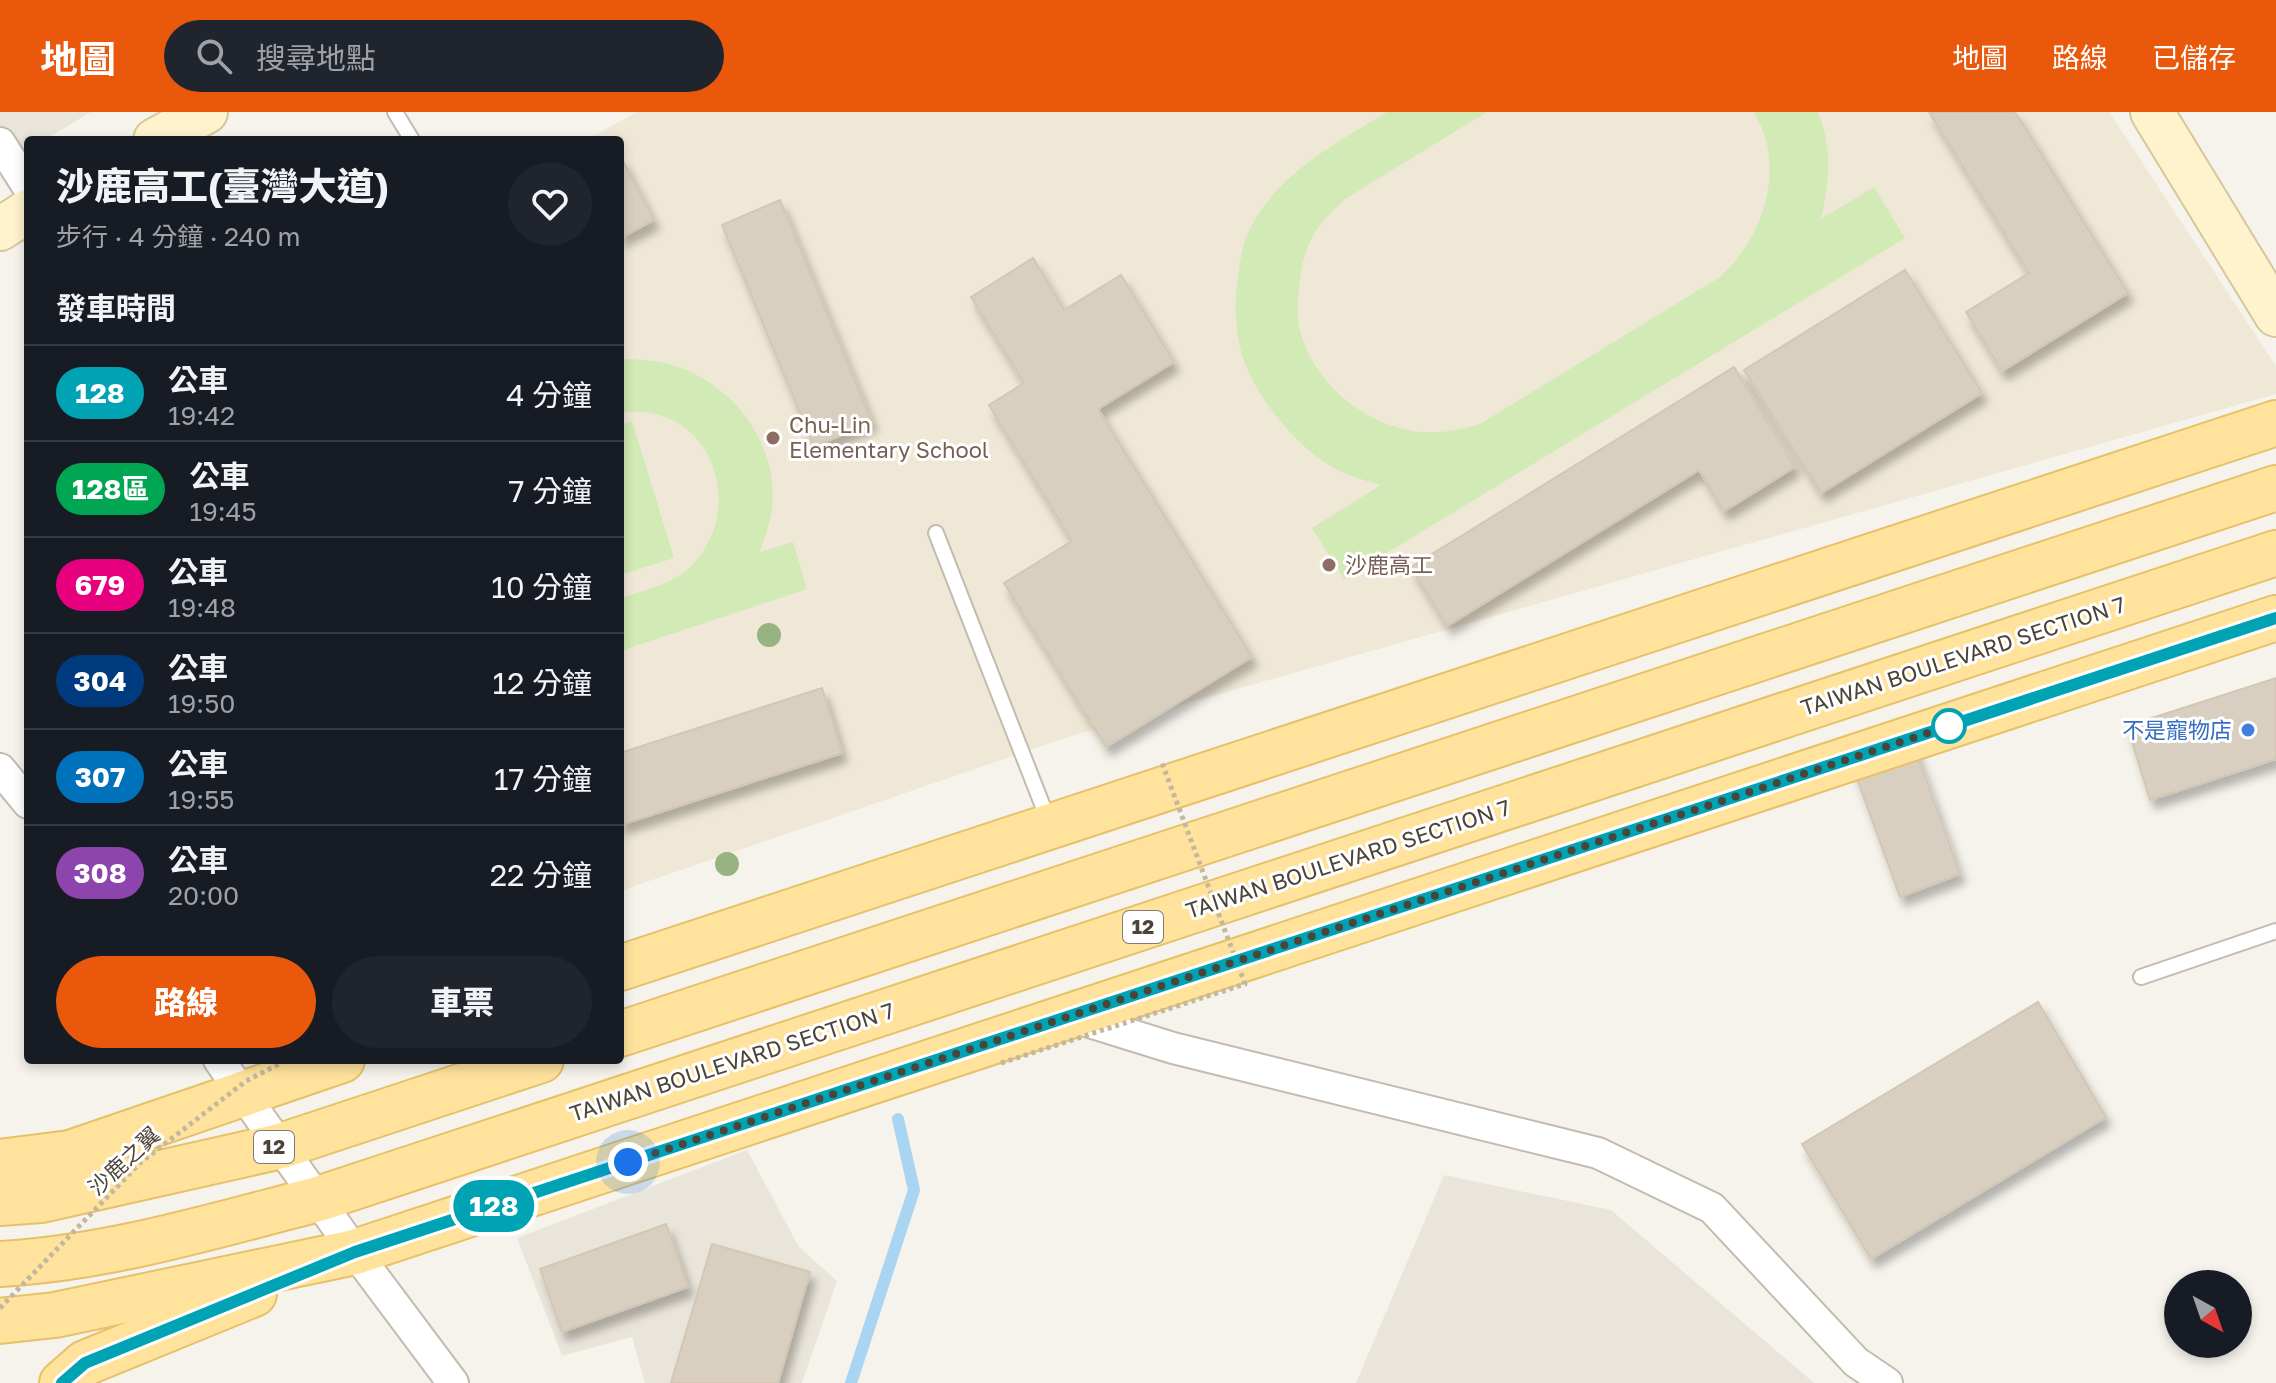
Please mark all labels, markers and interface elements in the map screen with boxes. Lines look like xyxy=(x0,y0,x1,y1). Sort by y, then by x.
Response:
search box xyxy=(164,20,724,92)
icon: search xyxy=(192,34,236,78)
text: 地圖 xyxy=(40,36,116,81)
text: 搜尋地點 xyxy=(256,40,376,76)
text: 地圖 xyxy=(1952,41,2008,74)
text: 路線 xyxy=(2052,41,2108,74)
text: 已儲存 xyxy=(2152,41,2236,74)
button: heart xyxy=(508,162,592,246)
text: 沙鹿高工(臺灣大道) xyxy=(56,163,389,208)
text: 步行 · 4 分鐘 · 240 m xyxy=(56,221,301,252)
text: 發車時間 xyxy=(56,290,176,326)
text: 公車 xyxy=(168,362,228,398)
text: 128 xyxy=(75,376,125,409)
text: 4 分鐘 xyxy=(506,377,592,413)
text: 19:42 xyxy=(168,400,235,431)
place label: Chu-Lin Elementary School xyxy=(789,411,989,463)
marker: Chu-Lin Elementary School xyxy=(764,429,782,447)
text: 公車 xyxy=(189,458,249,494)
text: 128區 xyxy=(72,472,149,505)
text: 7 分鐘 xyxy=(509,473,592,509)
text: 19:45 xyxy=(189,496,257,527)
place label: 沙鹿高工 xyxy=(1345,551,1433,578)
text: 公車 xyxy=(168,554,228,590)
marker: 沙鹿高工 xyxy=(1320,556,1338,574)
text: 679 xyxy=(75,568,125,601)
text: 10 分鐘 xyxy=(491,569,592,605)
street label: TAIWAN BOULEVARD SECTION 7 xyxy=(1797,590,2128,721)
text: 19:48 xyxy=(168,592,236,623)
text: 公車 xyxy=(168,650,228,686)
text: 304 xyxy=(74,664,126,697)
text: 12 分鐘 xyxy=(493,665,592,701)
text: 19:50 xyxy=(168,688,235,719)
unlabelled marker xyxy=(1932,709,1966,743)
place label: 不是寵物店 xyxy=(2122,716,2232,743)
marker: 不是寵物店 xyxy=(2239,721,2257,739)
text: 公車 xyxy=(168,746,228,782)
text: 307 xyxy=(75,760,125,793)
text: 17 分鐘 xyxy=(494,761,592,797)
text: 19:55 xyxy=(168,784,234,815)
street label: TAIWAN BOULEVARD SECTION 7 xyxy=(1182,793,1513,924)
text: 公車 xyxy=(168,842,228,878)
text: 308 xyxy=(73,856,127,889)
text: 22 分鐘 xyxy=(490,857,592,893)
text: 20:00 xyxy=(168,880,239,911)
road number: 12 xyxy=(1123,911,1163,943)
button: 路線 xyxy=(56,956,316,1048)
button: 車票 xyxy=(332,956,592,1048)
street label: TAIWAN BOULEVARD SECTION 7 xyxy=(566,996,897,1127)
street label: 沙鹿之翼 xyxy=(82,1121,165,1201)
road number: 12 xyxy=(254,1131,294,1163)
your location xyxy=(608,1142,648,1182)
line badge: 128 xyxy=(448,1180,540,1232)
text: 128 xyxy=(469,1189,519,1222)
north arrow xyxy=(2164,1270,2252,1358)
map controls xyxy=(2164,1270,2252,1358)

